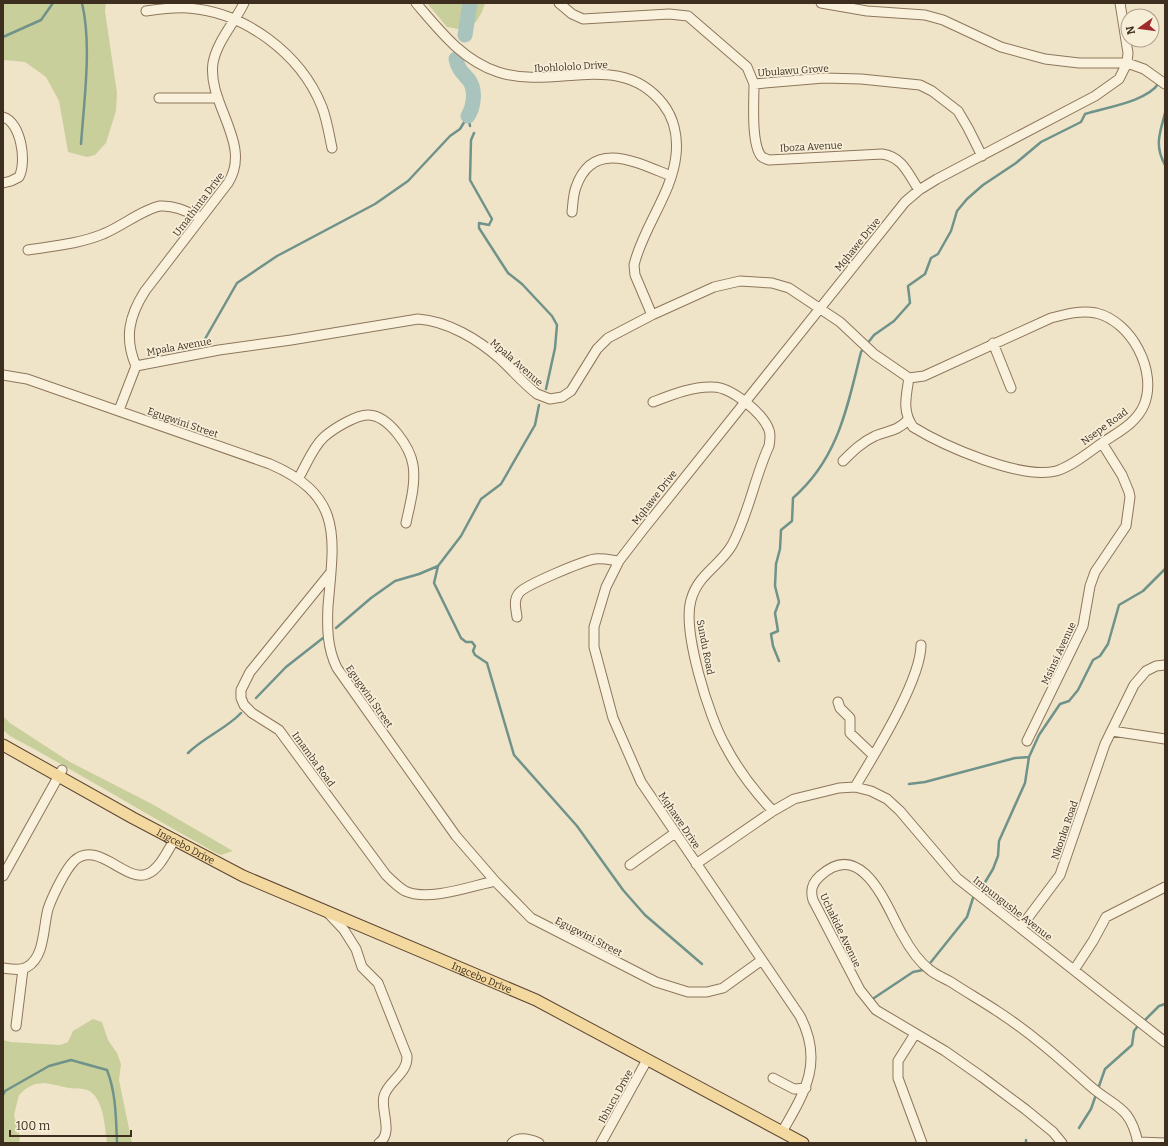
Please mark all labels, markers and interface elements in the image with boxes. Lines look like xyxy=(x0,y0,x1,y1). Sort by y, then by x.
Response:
north arrow xyxy=(1120,8,1160,48)
text: N xyxy=(1123,24,1138,36)
street label: Ibohlololo Drive xyxy=(534,59,608,75)
street label: Ubulawu Grove xyxy=(757,63,829,79)
street label: Iboza Avenue xyxy=(780,139,843,155)
street label: Umathinta Drive xyxy=(171,170,227,239)
street label: Mqhawe Drive xyxy=(832,215,883,274)
street label: Mpala Avenue xyxy=(146,335,213,359)
street label: Mpala Avenue xyxy=(488,337,545,389)
street label: Egugwini Street xyxy=(146,405,220,441)
street label: Nsepe Road xyxy=(1079,406,1130,448)
street label: Mqhawe Drive xyxy=(630,468,680,527)
street label: Sundu Road xyxy=(694,619,716,676)
street label: Msinsi Avenue xyxy=(1039,620,1079,687)
street label: Egugwini Street xyxy=(343,663,395,731)
street label: Imamba Road xyxy=(289,730,337,789)
street label: Mqhawe Drive xyxy=(656,790,703,851)
street label: Nkonka Road xyxy=(1049,799,1081,861)
street label: Ingcebo Drive xyxy=(154,827,217,867)
street label: Impungushe Avenue xyxy=(970,874,1054,943)
street label: Uchakide Avenue xyxy=(817,891,863,969)
street label: Egugwini Street xyxy=(553,915,624,959)
street label: Ingcebo Drive xyxy=(450,960,513,996)
street label: Ibhucu Drive xyxy=(596,1068,636,1125)
scale bar xyxy=(10,1112,131,1138)
text: 100 m xyxy=(16,1119,51,1133)

